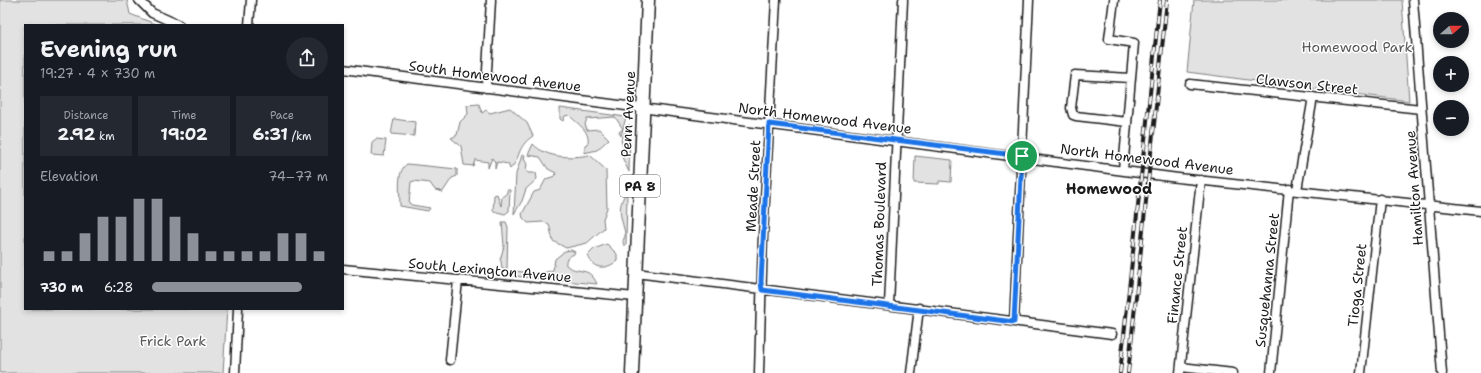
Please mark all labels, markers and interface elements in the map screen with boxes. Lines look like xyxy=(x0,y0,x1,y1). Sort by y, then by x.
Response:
north arrow xyxy=(1433,12,1469,48)
map controls xyxy=(1433,12,1469,136)
text: Evening run xyxy=(40,35,177,64)
button: share xyxy=(286,37,328,79)
park label: Homewood Park xyxy=(1302,38,1412,56)
street label: South Homewood Avenue xyxy=(408,56,582,96)
button: + xyxy=(1433,56,1469,92)
text: 19:27 · 4 × 730 m xyxy=(40,65,155,82)
street label: Penn Avenue xyxy=(617,70,639,158)
street label: Clawson Street xyxy=(1255,70,1359,98)
street label: North Homewood Avenue xyxy=(737,98,913,138)
button: − xyxy=(1433,100,1469,136)
text: Distance xyxy=(63,108,109,123)
text: Time xyxy=(171,108,197,123)
text: Pace xyxy=(270,108,294,123)
text: 2.92 xyxy=(57,123,95,145)
text: 19:02 xyxy=(160,123,208,145)
text: 6:31 xyxy=(253,123,288,145)
text: km xyxy=(95,129,115,144)
text: /km xyxy=(288,129,311,144)
street label: Hamilton Avenue xyxy=(1401,130,1427,246)
street label: Meade Street xyxy=(742,139,764,233)
pin xyxy=(1005,139,1039,173)
street label: North Homewood Avenue xyxy=(1059,139,1235,179)
icon: arrive xyxy=(1011,145,1033,167)
street label: Thomas Boulevard xyxy=(868,161,890,287)
text: Elevation xyxy=(40,168,98,185)
text: 74–77 m xyxy=(268,168,328,185)
road number: PA 8 xyxy=(620,175,660,197)
district label: Homewood xyxy=(1066,179,1152,199)
street label: Susquehanna Street xyxy=(1251,212,1283,348)
street label: Finance Street xyxy=(1163,225,1191,325)
street label: Tioga Street xyxy=(1344,242,1370,328)
street label: South Lexington Avenue xyxy=(408,254,572,286)
text: 730 m xyxy=(40,279,83,296)
text: 6:28 xyxy=(104,279,133,296)
park label: Frick Park xyxy=(140,332,206,350)

